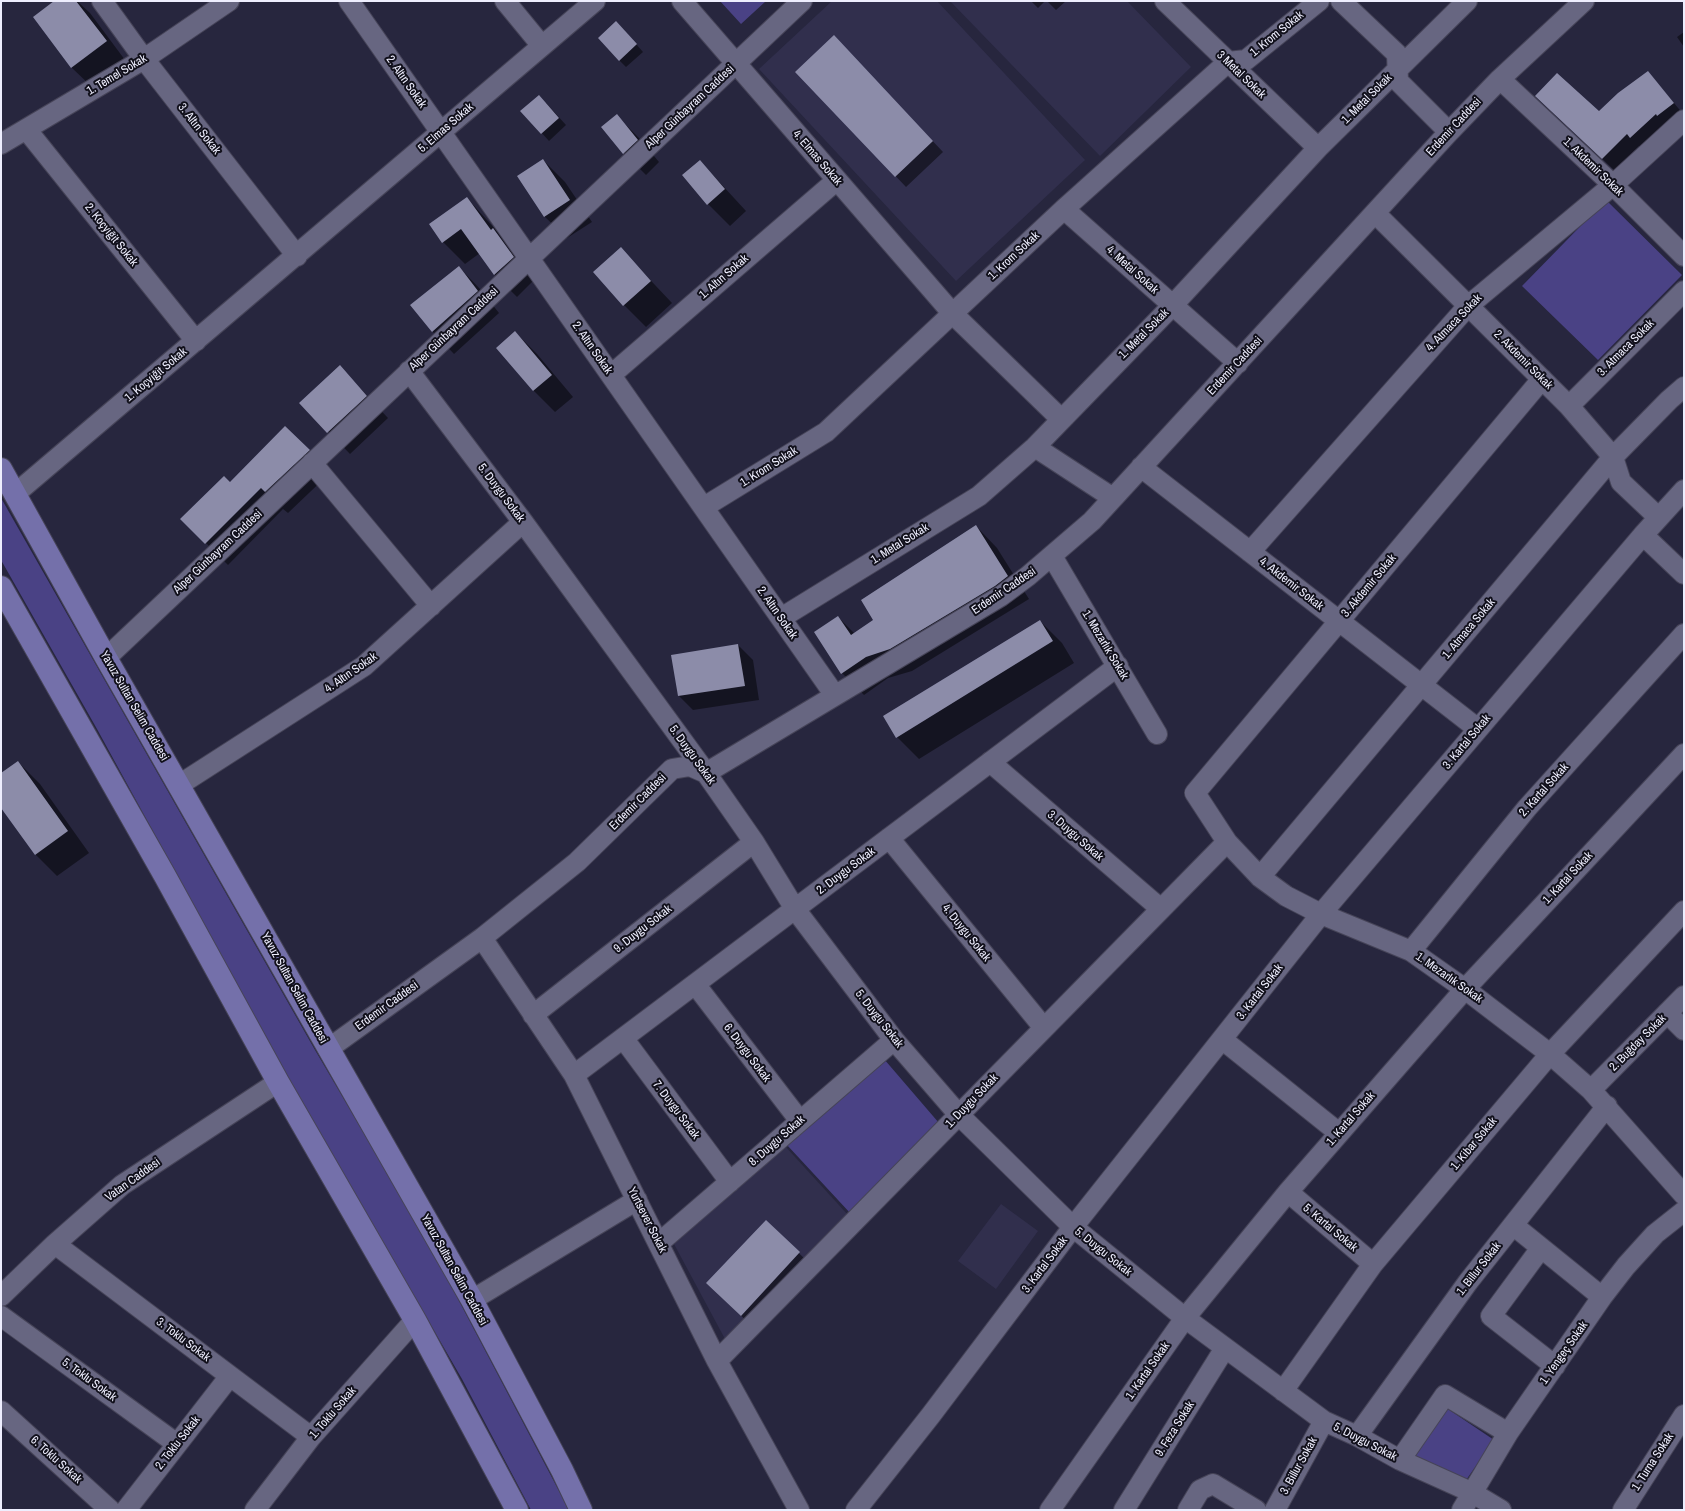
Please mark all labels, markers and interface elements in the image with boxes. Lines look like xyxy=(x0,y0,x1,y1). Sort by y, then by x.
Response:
street label: 1. Krom Sokak xyxy=(1247,8,1307,60)
street label: 3 Metal Sokak xyxy=(1214,48,1268,102)
street label: 1. Temel Sokak xyxy=(84,52,150,98)
street label: 2. Altın Sokak xyxy=(383,53,429,111)
street label: Alper Günbayram Caddesi xyxy=(642,62,738,152)
street label: 1. Metal Sokak xyxy=(1339,71,1395,127)
street label: Erdemir Caddesi xyxy=(1423,95,1485,159)
street label: 5. Elmas Sokak xyxy=(415,100,477,156)
street label: 3. Altın Sokak xyxy=(175,101,223,157)
street label: 4. Elmas Sokak xyxy=(789,127,845,189)
street label: 1. Akdemir Sokak xyxy=(1560,135,1626,199)
street label: 2. Koçyiğit Sokak xyxy=(81,201,141,269)
street label: 1. Krom Sokak xyxy=(985,229,1043,283)
street label: 4. Metal Sokak xyxy=(1103,243,1161,297)
street label: 1. Altın Sokak xyxy=(696,252,752,302)
street label: Alper Günbayram Caddesi xyxy=(406,284,502,374)
street label: 4. Atmaca Sokak xyxy=(1423,291,1485,355)
street label: 1. Metal Sokak xyxy=(1116,306,1172,362)
street label: 3. Atmaca Sokak xyxy=(1595,317,1657,379)
street label: 2. Altın Sokak xyxy=(569,319,615,377)
street label: 2. Akdemir Sokak xyxy=(1490,327,1556,393)
street label: Erdemir Caddesi xyxy=(1204,334,1266,398)
street label: 1. Koçyiğit Sokak xyxy=(122,345,190,405)
street label: 1. Krom Sokak xyxy=(738,444,800,490)
street label: 5. Duygu Sokak xyxy=(474,461,528,525)
street label: Alper Günbayram Caddesi xyxy=(170,507,266,597)
street label: 1. Metal Sokak xyxy=(869,521,931,567)
street label: 3. Akdemir Sokak xyxy=(1339,552,1399,620)
street label: 4. Akdemir Sokak xyxy=(1256,554,1326,614)
street label: Erdemir Caddesi xyxy=(969,564,1039,618)
street label: 2. Altın Sokak xyxy=(754,584,800,642)
street label: 1. Atmaca Sokak xyxy=(1440,596,1498,662)
street label: 1. Mezarlık Sokak xyxy=(1079,608,1131,682)
street label: Yavuz Sultan Selim Caddesi xyxy=(97,648,171,764)
street label: 4. Altın Sokak xyxy=(322,650,380,696)
street label: 3. Kartal Sokak xyxy=(1440,712,1494,772)
street label: 5. Duygu Sokak xyxy=(666,723,718,787)
street label: 2. Kartal Sokak xyxy=(1516,760,1572,820)
street label: Erdemir Caddesi xyxy=(607,771,669,833)
street label: 3. Duygu Sokak xyxy=(1044,808,1106,864)
street label: 2. Duygu Sokak xyxy=(814,844,878,898)
street label: 1. Kartal Sokak xyxy=(1540,849,1596,907)
street label: 4. Duygu Sokak xyxy=(939,901,993,965)
street label: 9. Duygu Sokak xyxy=(611,902,675,956)
street label: Yavuz Sultan Selim Caddesi xyxy=(258,930,330,1046)
street label: 1. Mezarlık Sokak xyxy=(1413,950,1485,1006)
street label: 3. Kartal Sokak xyxy=(1234,961,1286,1023)
street label: Erdemir Caddesi xyxy=(353,978,421,1034)
street label: 5. Duygu Sokak xyxy=(852,987,906,1051)
street label: 2. Buğday Sokak xyxy=(1607,1012,1669,1074)
street label: 6. Duygu Sokak xyxy=(720,1021,774,1085)
street label: 1. Duygu Sokak xyxy=(943,1071,1001,1131)
street label: 7. Duygu Sokak xyxy=(649,1078,703,1142)
street label: 1. Kartal Sokak xyxy=(1324,1089,1378,1149)
street label: 8. Duygu Sokak xyxy=(746,1113,808,1169)
street label: 1. Kibar Sokak xyxy=(1448,1115,1500,1173)
street label: Vatan Caddesi xyxy=(103,1155,163,1205)
street label: Yurtsever Sokak xyxy=(624,1185,670,1255)
street label: 5. Kartal Sokak xyxy=(1300,1201,1360,1255)
street label: Yavuz Sultan Selim Caddesi xyxy=(418,1212,490,1328)
street label: 5. Duygu Sokak xyxy=(1071,1225,1135,1279)
street label: 3. Kartal Sokak xyxy=(1019,1234,1071,1296)
street label: 1. Billur Sokak xyxy=(1454,1240,1504,1298)
street label: 3. Toklu Sokak xyxy=(153,1315,213,1365)
street label: 1. Yengeç Sokak xyxy=(1537,1319,1591,1387)
street label: 1. Kartal Sokak xyxy=(1123,1340,1173,1402)
street label: 5. Toklu Sokak xyxy=(59,1355,119,1405)
street label: 1. Toklu Sokak xyxy=(307,1384,359,1442)
street label: 9. Feza Sokak xyxy=(1152,1399,1198,1459)
street label: 2. Toklu Sokak xyxy=(153,1413,203,1473)
street label: 5. Duygu Sokak xyxy=(1331,1420,1399,1464)
street label: 1. Turna Sokak xyxy=(1629,1430,1677,1494)
street label: 6. Toklu Sokak xyxy=(27,1433,85,1487)
street label: 3. Billur Sokak xyxy=(1277,1435,1321,1497)

